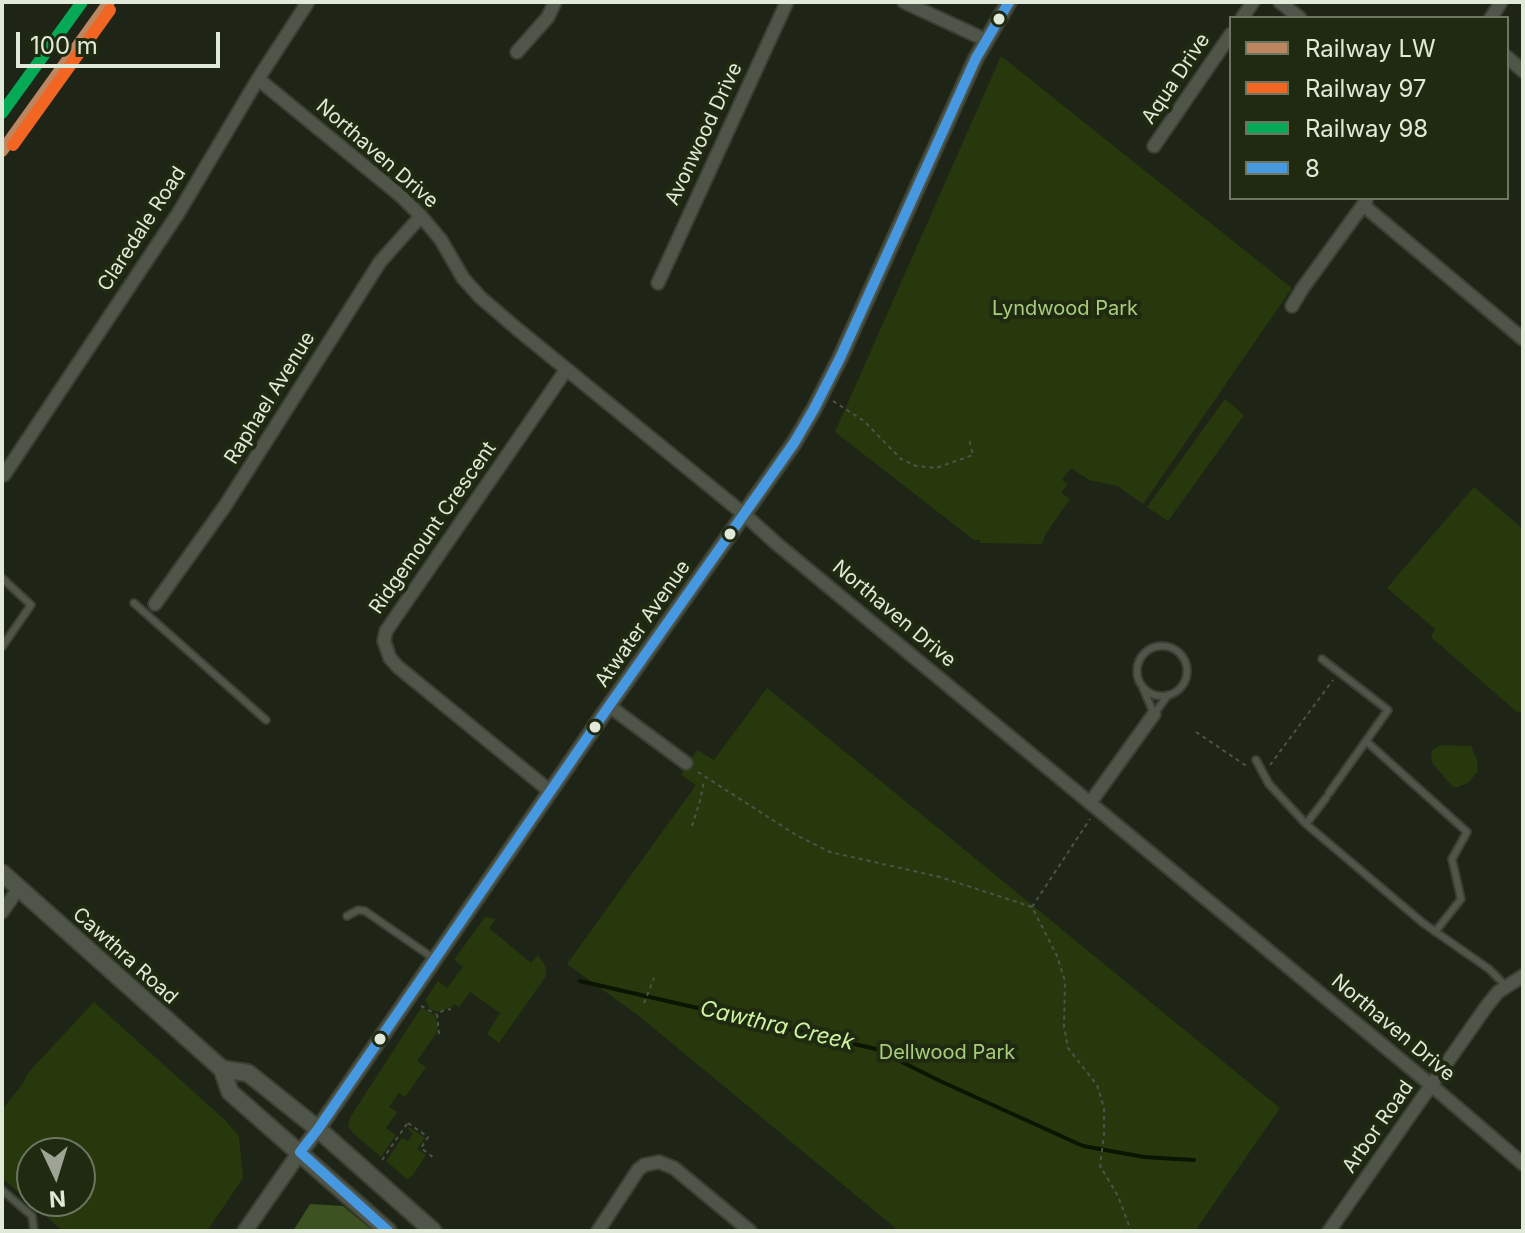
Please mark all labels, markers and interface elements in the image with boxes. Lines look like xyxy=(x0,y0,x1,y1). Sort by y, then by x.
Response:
unlabelled marker xyxy=(991,11,1007,27)
scale bar xyxy=(20,16,224,66)
legend xyxy=(1229,16,1509,200)
street label: Aqua Drive xyxy=(1137,29,1215,129)
text: 100 m xyxy=(30,31,98,60)
text: Railway LW xyxy=(1305,34,1436,63)
street label: Avonwood Drive xyxy=(660,59,748,209)
text: Railway 97 xyxy=(1305,74,1426,103)
street label: Northaven Drive xyxy=(311,94,443,214)
text: Railway 98 xyxy=(1305,114,1428,143)
text: 8 xyxy=(1305,154,1320,183)
street label: Claredale Road xyxy=(93,162,191,296)
park label: Lyndwood Park xyxy=(992,297,1138,321)
street label: Raphael Avenue xyxy=(220,327,320,469)
street label: Ridgemount Crescent xyxy=(364,437,502,619)
unlabelled marker xyxy=(722,526,738,542)
street label: Northaven Drive xyxy=(827,555,961,673)
street label: Atwater Avenue xyxy=(590,556,696,692)
unlabelled marker xyxy=(587,719,603,735)
street label: Cawthra Road xyxy=(67,903,183,1009)
street label: Northaven Drive xyxy=(1326,969,1460,1087)
water label: Cawthra Creek xyxy=(698,996,856,1056)
unlabelled marker xyxy=(372,1031,388,1047)
park label: Dellwood Park xyxy=(879,1041,1015,1065)
street label: Arbor Road xyxy=(1337,1076,1419,1178)
north arrow xyxy=(16,1137,96,1217)
text: N xyxy=(48,1185,67,1213)

